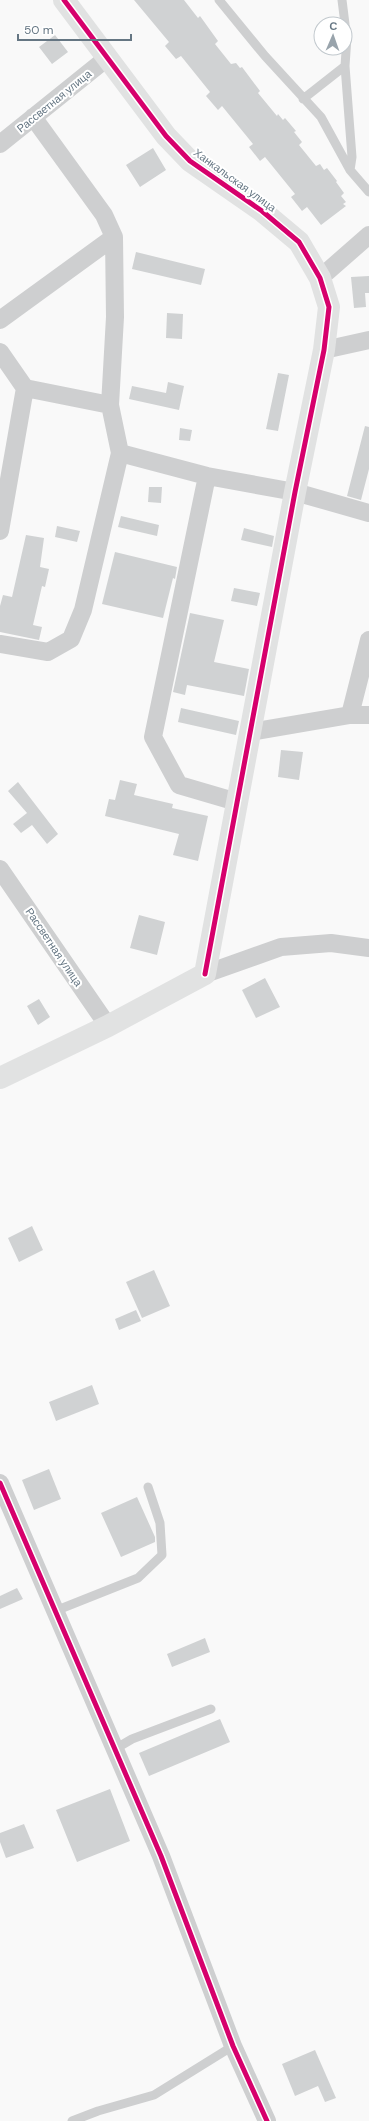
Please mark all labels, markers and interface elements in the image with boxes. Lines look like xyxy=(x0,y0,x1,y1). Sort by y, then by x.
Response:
scale bar xyxy=(18,16,131,42)
north arrow xyxy=(313,16,353,56)
text: С xyxy=(329,19,338,33)
text: 50 m xyxy=(24,22,53,38)
street label: Рассветная улица xyxy=(14,66,95,135)
street label: Ханкальская улица xyxy=(191,145,280,215)
street label: Рассветная улица xyxy=(22,905,86,990)

